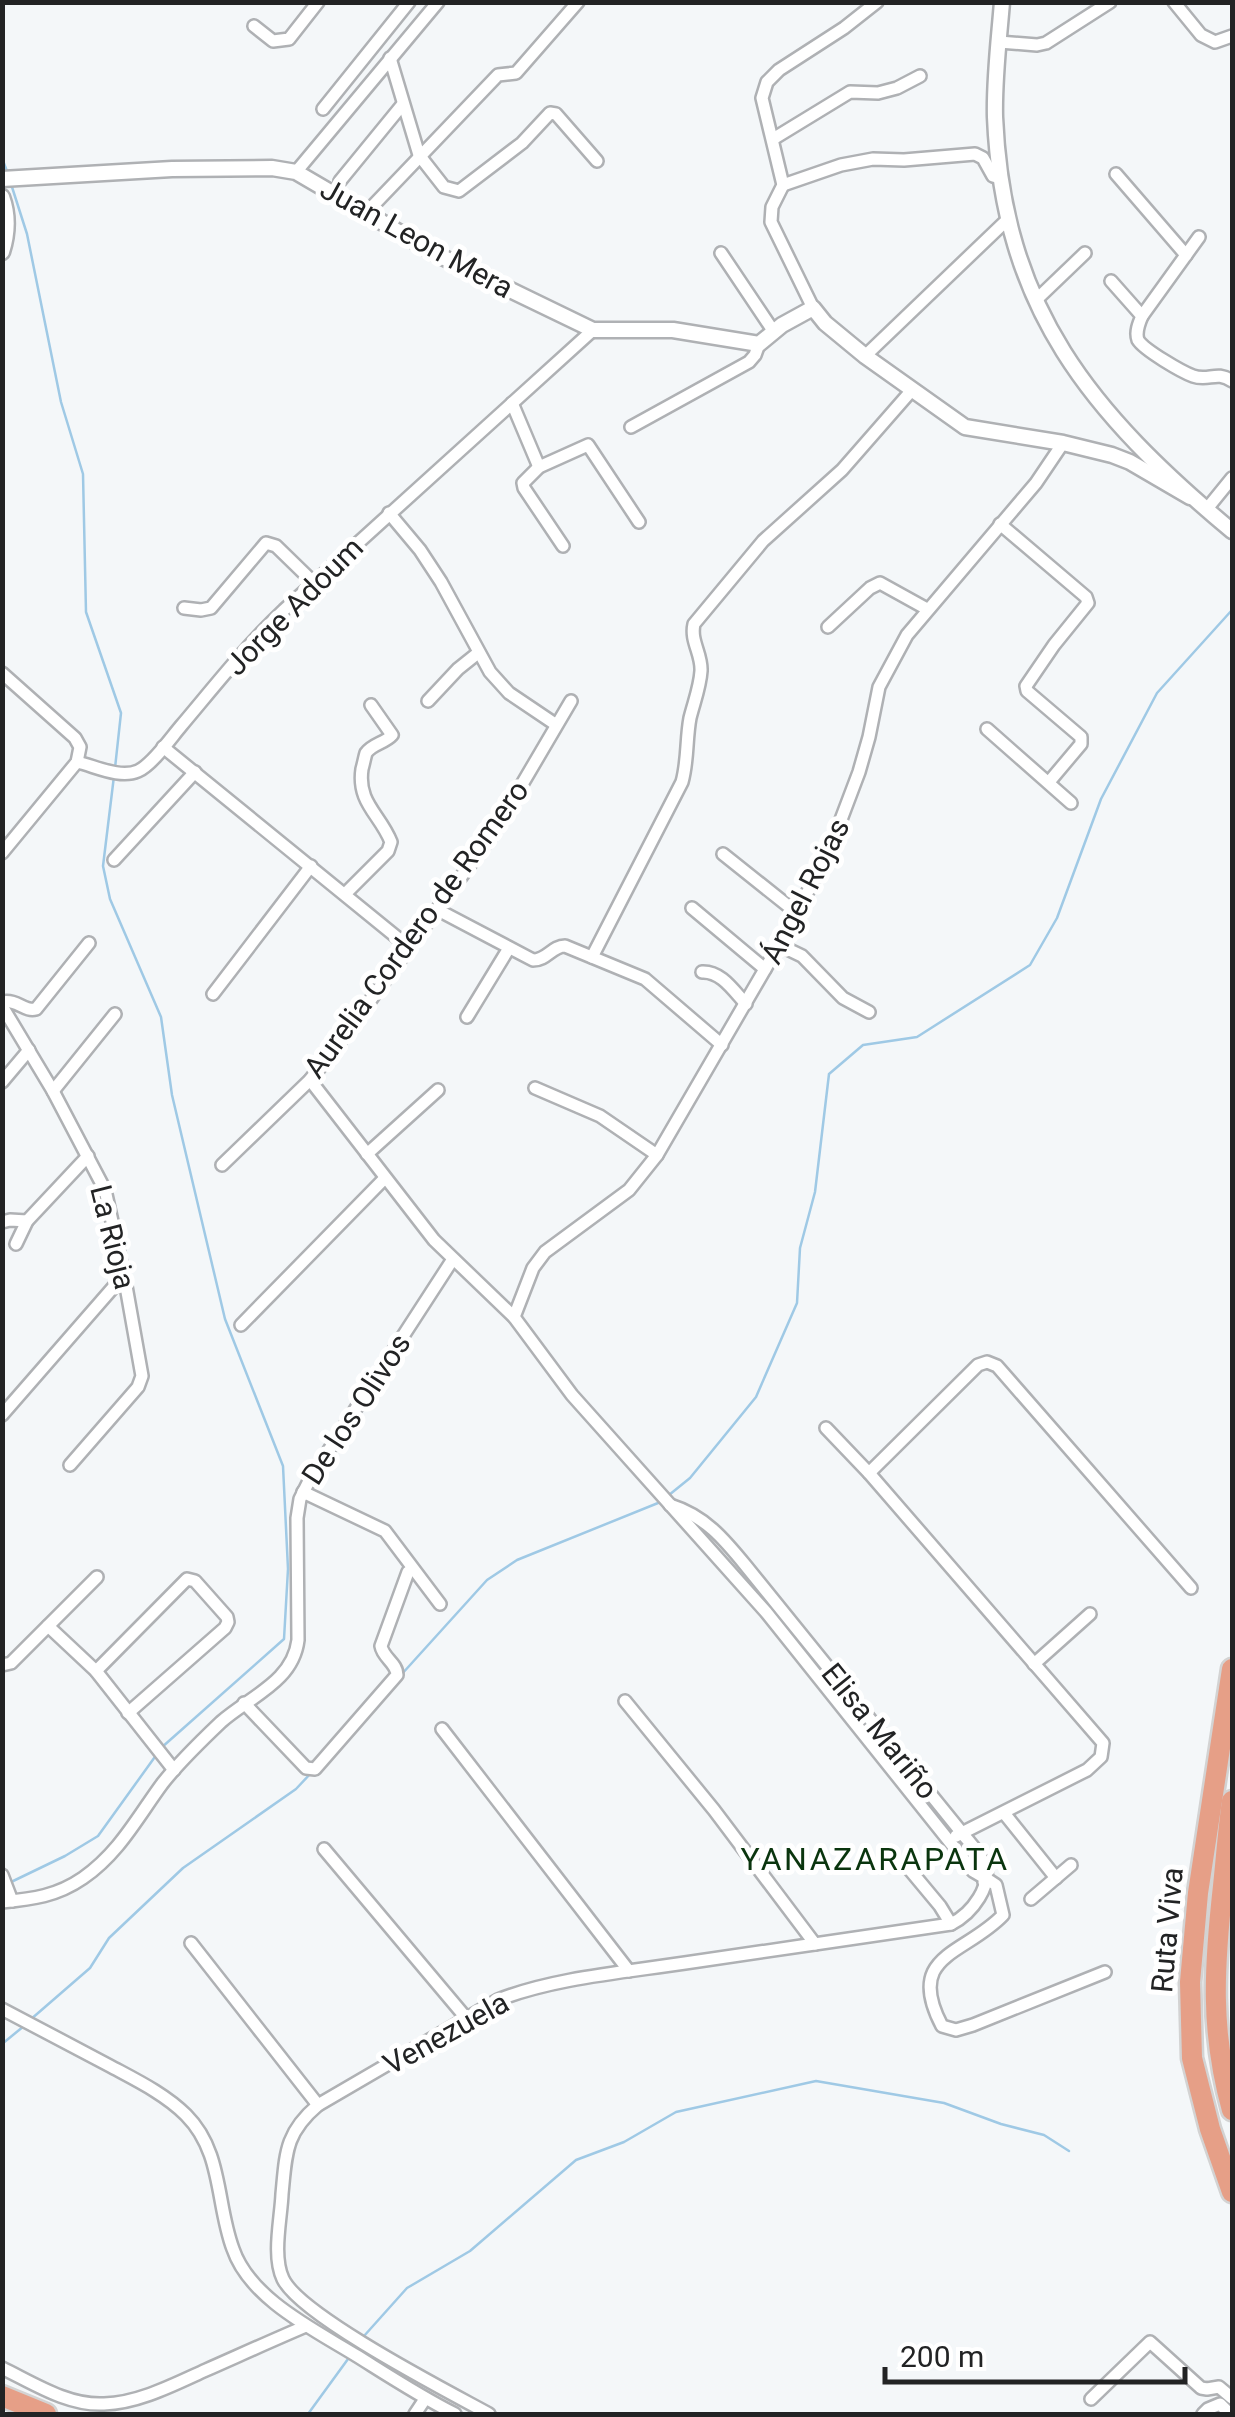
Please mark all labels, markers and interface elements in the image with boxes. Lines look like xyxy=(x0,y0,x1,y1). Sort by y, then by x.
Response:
street label: Juan Leon Mera xyxy=(315,171,519,305)
street label: Jorge Adoum xyxy=(218,530,370,682)
street label: Aurelia Cordero de Romero xyxy=(296,774,536,1084)
street label: Ángel Rojas xyxy=(753,813,857,969)
street label: La Rioja xyxy=(83,1181,143,1293)
street label: De los Olivos xyxy=(294,1327,418,1491)
street label: Elisa Mariño xyxy=(815,1656,945,1806)
district label: YANAZARAPATA xyxy=(740,1840,1010,1878)
street label: Ruta Viva xyxy=(1144,1866,1190,1994)
street label: Venezuela xyxy=(377,1984,515,2082)
scale bar xyxy=(885,2322,1185,2384)
text: 200 m xyxy=(900,2339,984,2374)

